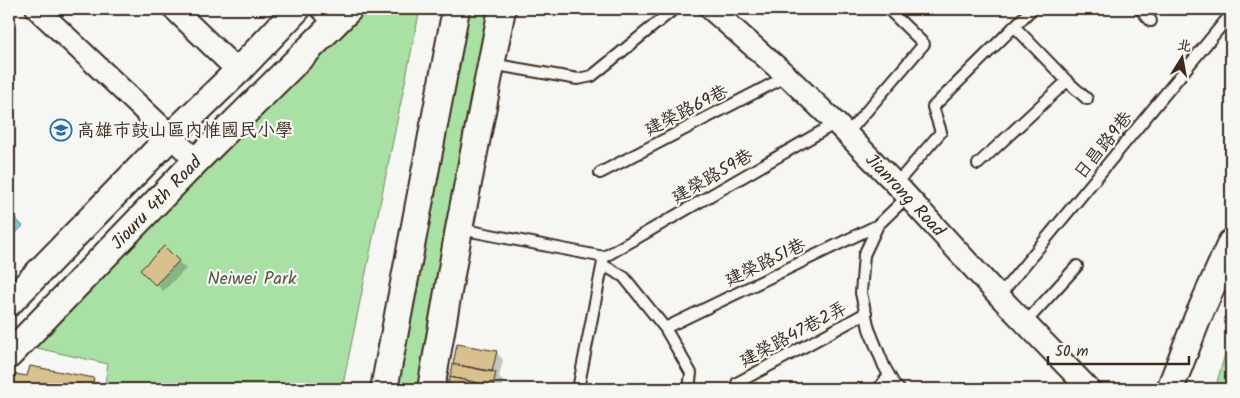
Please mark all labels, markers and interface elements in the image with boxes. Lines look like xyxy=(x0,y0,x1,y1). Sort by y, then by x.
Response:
north arrow xyxy=(1158,32,1208,82)
text: 北 xyxy=(1175,34,1193,58)
street label: 建榮路69巷 xyxy=(640,78,734,145)
street label: 日昌路9巷 xyxy=(1067,105,1141,186)
place label: 高雄市鼓山區內惟國民小學 xyxy=(77,117,293,146)
school or university icon: 高雄市鼓山區內惟國民小學 xyxy=(49,118,73,142)
street label: 建榮路59巷 xyxy=(666,142,759,212)
street label: Jianrong Road xyxy=(857,147,952,245)
street label: Jiouru 4th Road xyxy=(105,149,210,257)
street label: 建榮路51巷 xyxy=(720,231,811,296)
park label: Neiwei Park xyxy=(208,265,297,294)
street label: 建榮路47巷2弄 xyxy=(734,295,853,376)
scale bar xyxy=(1048,333,1189,365)
text: 50 m xyxy=(1055,340,1089,364)

